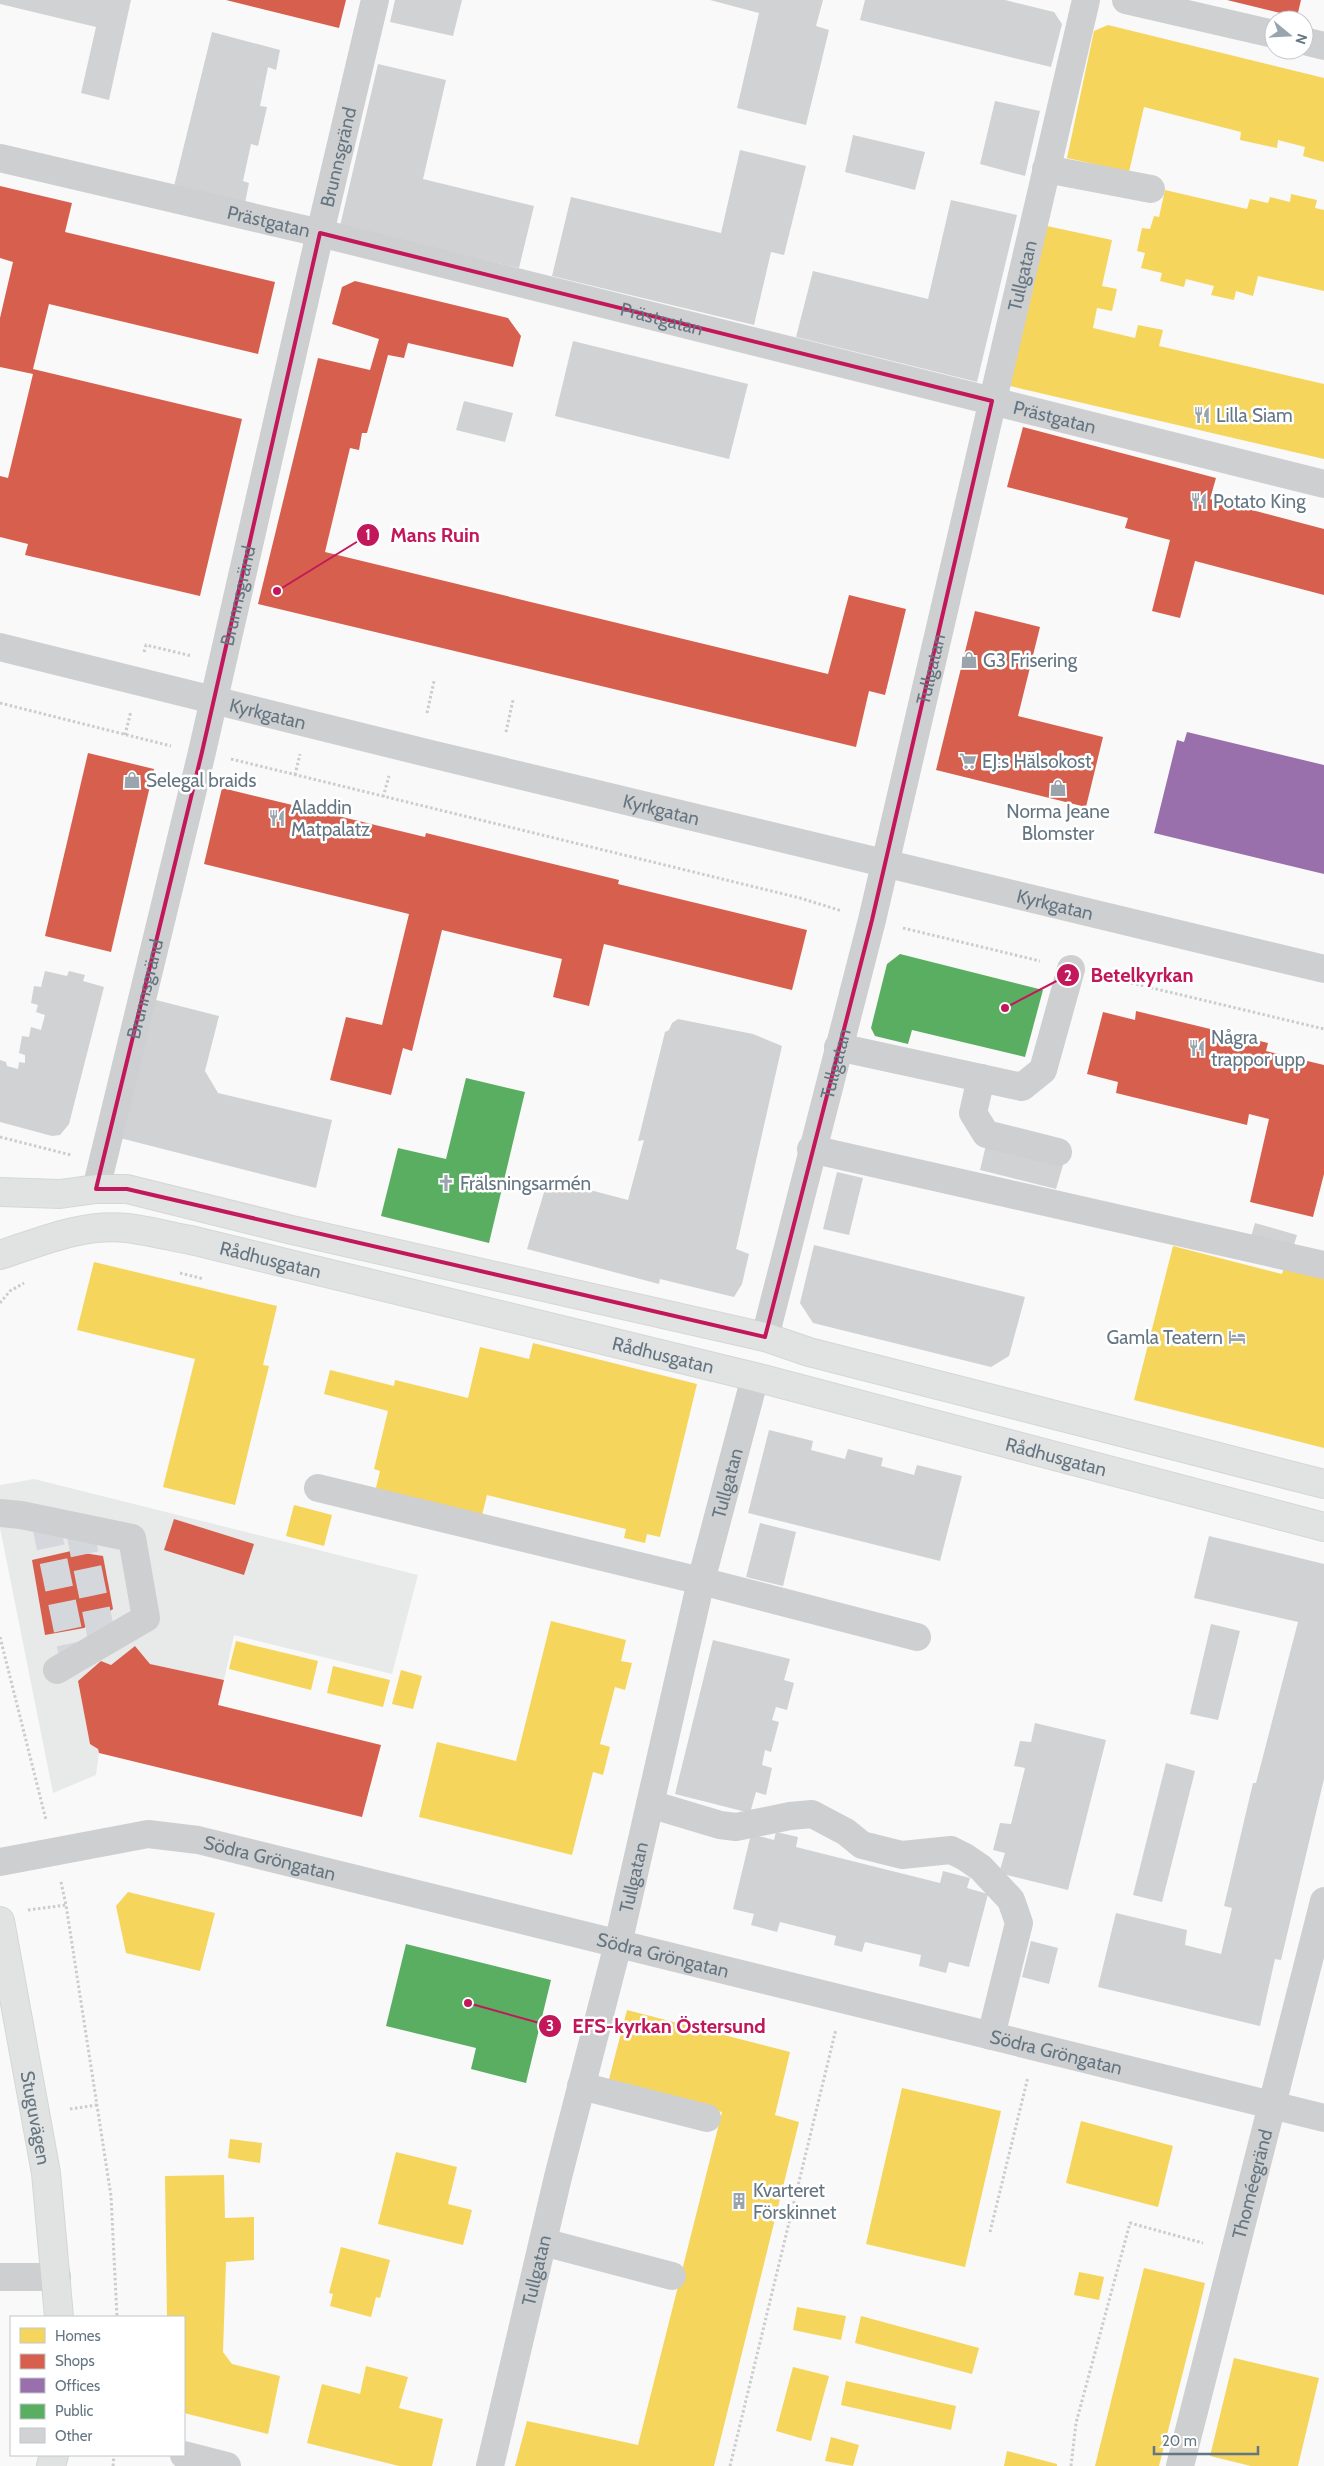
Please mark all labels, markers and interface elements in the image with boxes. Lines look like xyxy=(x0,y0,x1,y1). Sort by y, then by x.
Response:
north arrow xyxy=(1264,10,1314,60)
text: N xyxy=(1291,32,1311,47)
street label: Brunnsgränd xyxy=(316,105,361,209)
street label: Prästgatan xyxy=(225,201,312,242)
street label: Tullgatan xyxy=(1003,238,1042,313)
street label: Prästgatan xyxy=(618,298,705,340)
street label: Prästgatan xyxy=(1011,396,1098,439)
place label: Lilla Siam xyxy=(1216,404,1293,427)
restaurant icon: Lilla Siam xyxy=(1192,405,1212,425)
place label: Potato King xyxy=(1213,490,1306,513)
restaurant icon: Potato King xyxy=(1189,491,1209,511)
callout: Mans Ruin xyxy=(355,517,490,552)
text: Mans Ruin xyxy=(390,523,480,547)
text: 1 xyxy=(365,526,371,544)
street label: Brunnsgränd xyxy=(216,544,261,648)
street label: Tullgatan xyxy=(911,632,950,707)
place label: G3 Frisering xyxy=(983,649,1078,672)
shop icon: G3 Frisering xyxy=(959,650,979,670)
street label: Kyrkgatan xyxy=(227,693,308,735)
place label: EJ:s Hälsokost xyxy=(982,750,1092,773)
supermarket icon: EJ:s Hälsokost xyxy=(958,751,978,771)
place label: Selegal braids xyxy=(146,769,256,792)
shop icon: Selegal braids xyxy=(122,770,142,790)
shop icon: Norma Jeane Blomster xyxy=(1048,778,1068,798)
street label: Kyrkgatan xyxy=(621,790,702,830)
place label: Aladdin Matpalatz xyxy=(291,796,370,841)
place label: Norma Jeane Blomster xyxy=(1006,800,1110,845)
restaurant icon: Aladdin Matpalatz xyxy=(267,808,287,828)
street label: Kyrkgatan xyxy=(1014,884,1096,925)
street label: Brunnsgränd xyxy=(122,937,168,1041)
callout: Betelkyrkan xyxy=(1056,958,1204,993)
text: Betelkyrkan xyxy=(1091,963,1193,987)
text: 2 xyxy=(1064,967,1072,985)
street label: Tullgatan xyxy=(815,1026,856,1102)
place label: Några trappor upp xyxy=(1211,1026,1305,1071)
restaurant icon: Några trappor upp xyxy=(1187,1038,1207,1058)
place label: Frälsningsarmén xyxy=(460,1172,591,1195)
church icon: Frälsningsarmén xyxy=(436,1173,456,1193)
street label: Rådhusgatan xyxy=(217,1236,324,1283)
place label: Gamla Teatern xyxy=(1107,1326,1223,1349)
hotel icon: Gamla Teatern xyxy=(1227,1327,1247,1347)
street label: Rådhusgatan xyxy=(610,1332,716,1379)
street label: Rådhusgatan xyxy=(1003,1433,1109,1481)
street label: Tullgatan xyxy=(707,1446,748,1521)
street label: Södra Gröngatan xyxy=(201,1831,338,1886)
street label: Tullgatan xyxy=(615,1840,653,1915)
street label: Södra Gröngatan xyxy=(594,1928,731,1983)
callout: EFS-kyrkan Östersund xyxy=(538,2009,776,2044)
text: EFS-kyrkan Östersund xyxy=(572,2014,766,2038)
text: 3 xyxy=(546,2017,554,2035)
street label: Södra Gröngatan xyxy=(988,2025,1125,2080)
street label: Stuguvägen xyxy=(16,2069,55,2167)
street label: Thoméegränd xyxy=(1227,2127,1277,2242)
place label: Kvarteret Förskinnet xyxy=(753,2179,837,2224)
building icon: Kvarteret Förskinnet xyxy=(729,2191,749,2211)
street label: Tullgatan xyxy=(517,2233,556,2308)
legend xyxy=(10,2316,185,2456)
text: Homes xyxy=(55,2327,101,2345)
text: Shops xyxy=(55,2352,95,2370)
text: Offices xyxy=(55,2377,100,2395)
text: Public xyxy=(55,2402,93,2420)
scale bar xyxy=(1154,2424,1258,2456)
text: Other xyxy=(55,2427,92,2445)
text: 20 m xyxy=(1162,2432,1197,2450)

